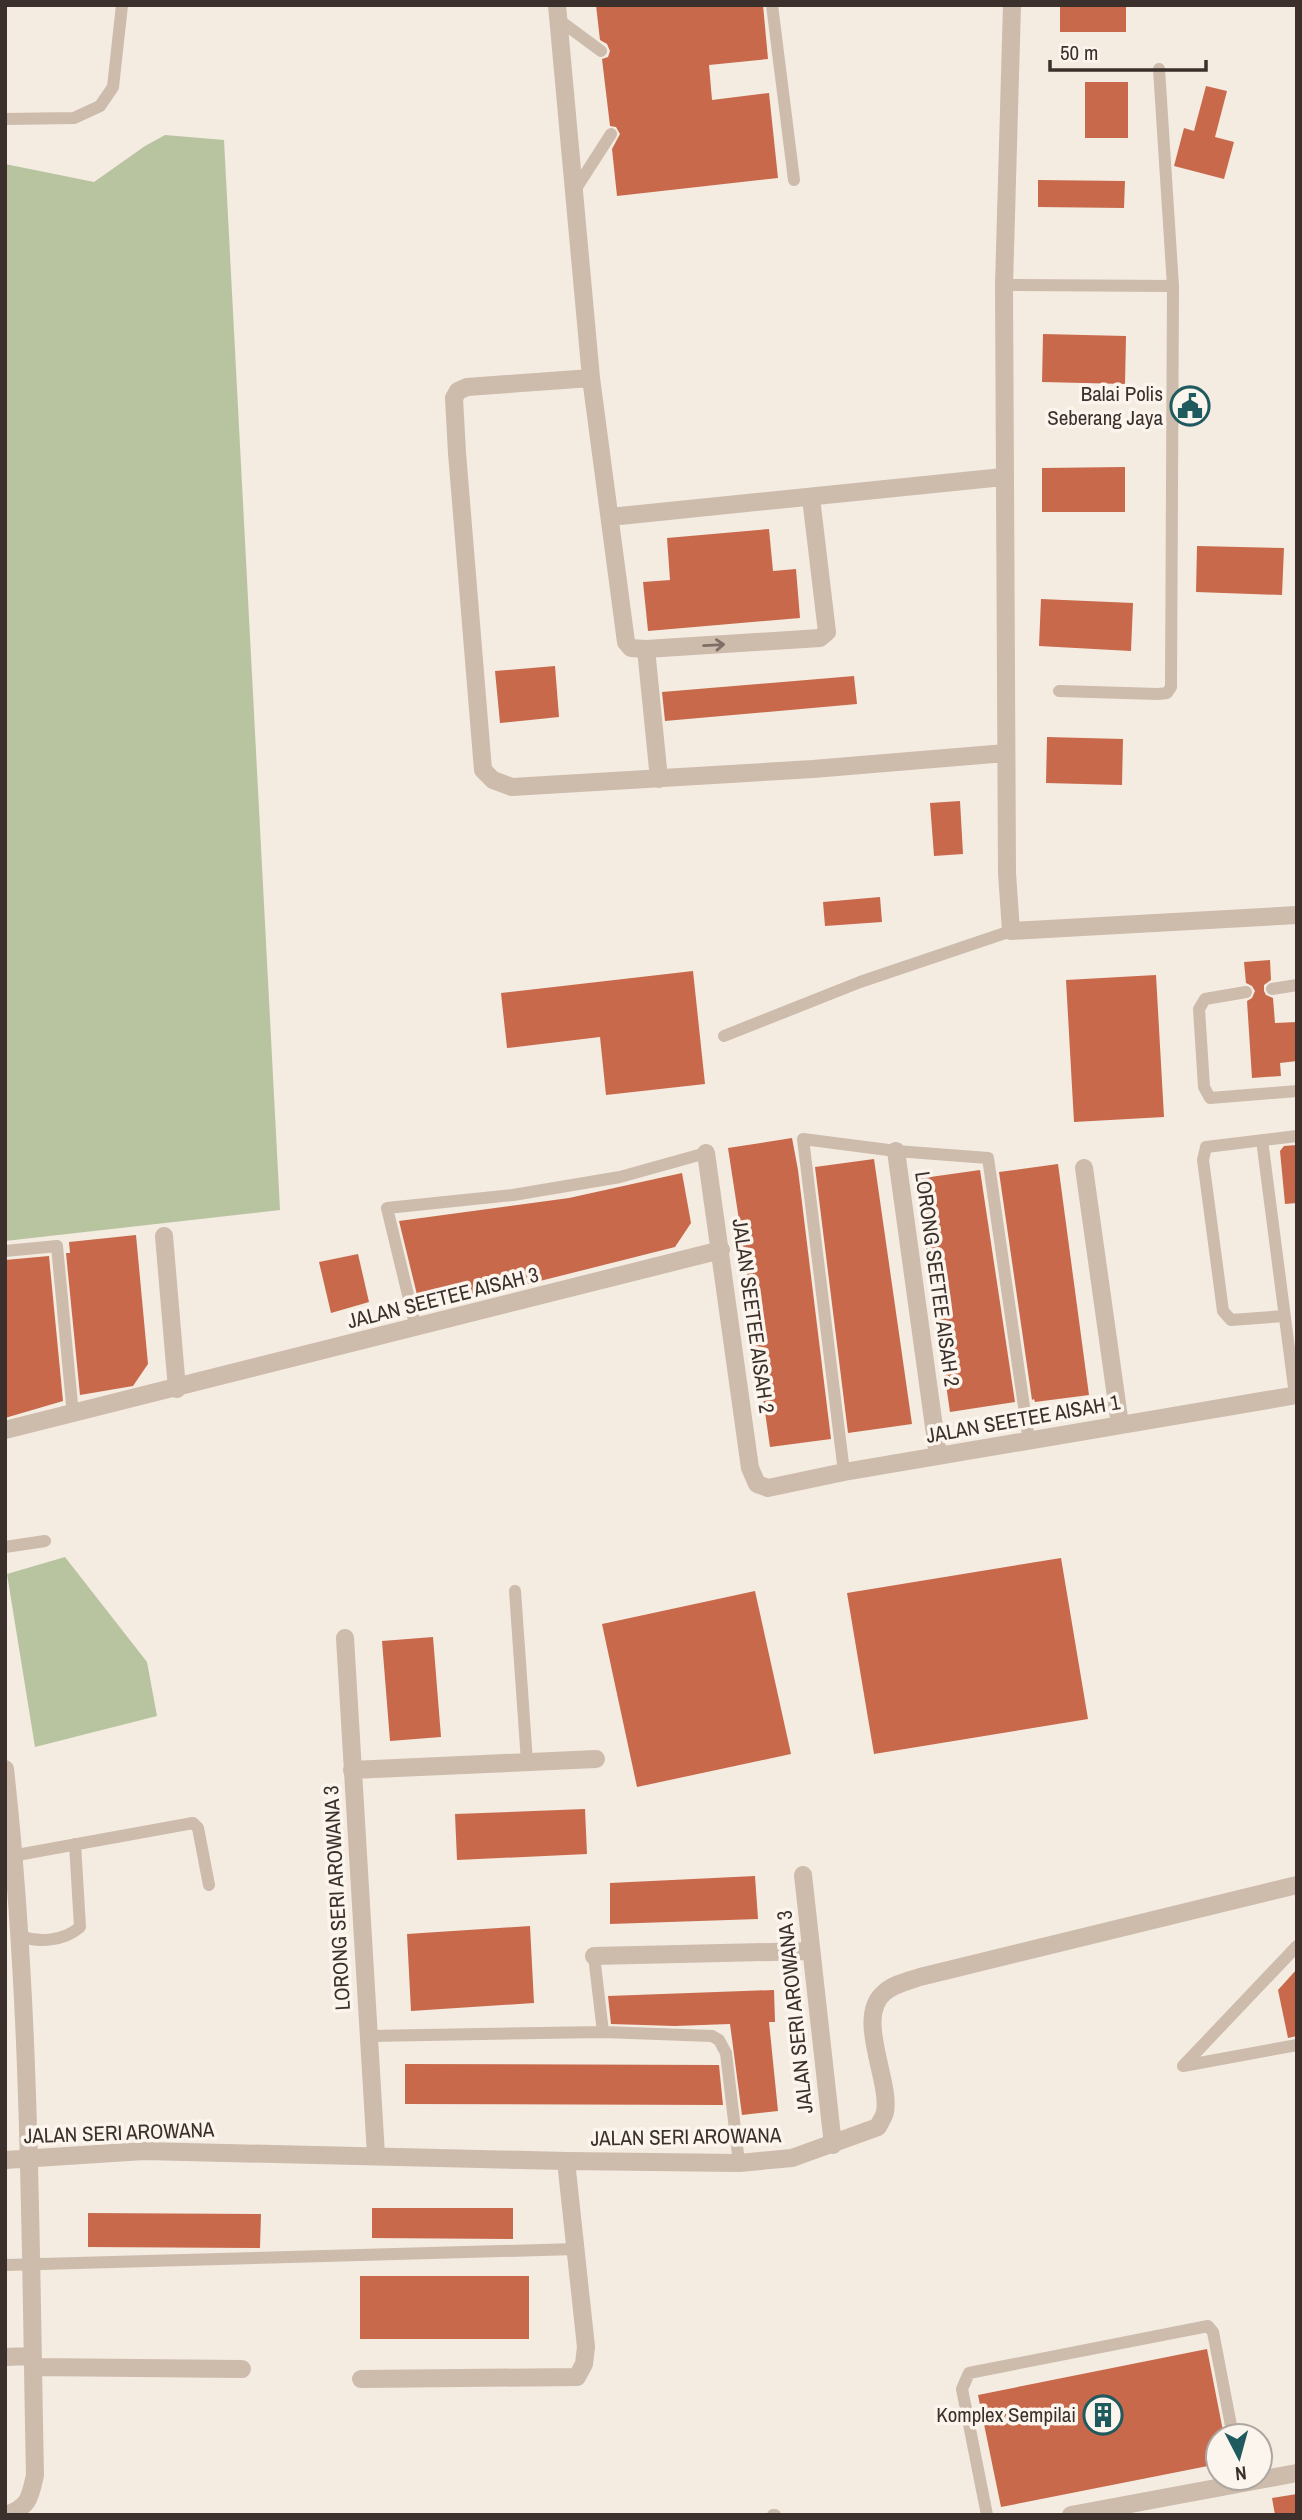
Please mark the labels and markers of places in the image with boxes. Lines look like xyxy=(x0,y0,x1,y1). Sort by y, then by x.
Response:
place label: Balai Polis Seberang Jaya xyxy=(1047,379,1163,432)
public building icon: Balai Polis Seberang Jaya xyxy=(1169,385,1211,427)
building icon: Komplex Sempilai xyxy=(1082,2394,1124,2436)
place label: Komplex Sempilai xyxy=(936,2400,1076,2429)

